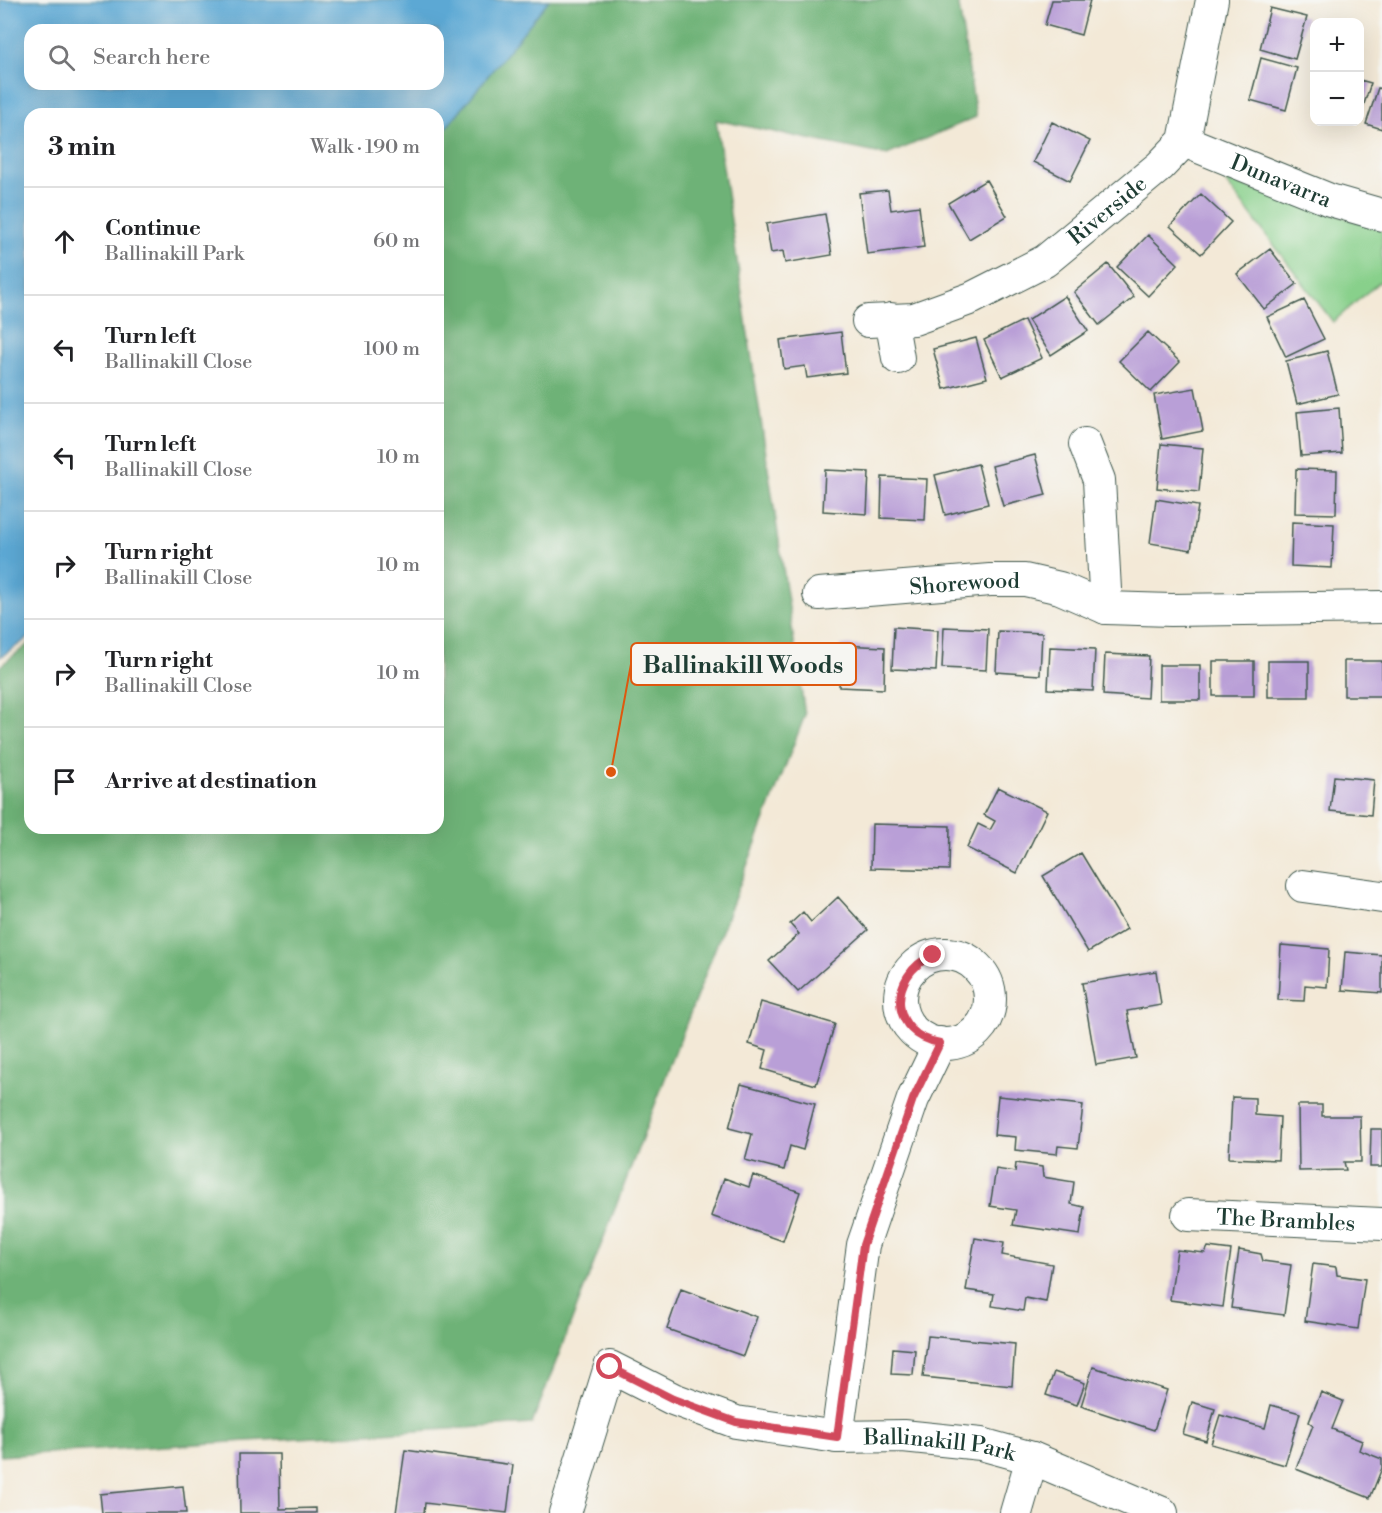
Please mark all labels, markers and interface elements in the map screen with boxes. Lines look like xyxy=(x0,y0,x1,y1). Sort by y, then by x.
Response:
map controls xyxy=(1310,18,1364,126)
button: + xyxy=(1310,18,1364,72)
search box xyxy=(24,24,444,90)
icon: search xyxy=(45,41,78,74)
text: Search here xyxy=(93,44,210,71)
button: − xyxy=(1310,72,1364,126)
text: 3 min xyxy=(48,131,116,163)
text: Walk · 190 m xyxy=(310,135,420,160)
street label: Dunavarra xyxy=(1226,149,1336,214)
street label: Riverside xyxy=(1063,171,1153,251)
text: Continue xyxy=(105,215,201,242)
icon: ahead xyxy=(48,225,81,258)
text: 60 m xyxy=(373,229,420,254)
text: Ballinakill Park xyxy=(105,242,244,267)
text: Turn left xyxy=(105,323,196,350)
icon: left xyxy=(48,333,81,366)
text: 100 m xyxy=(364,337,420,362)
text: Ballinakill Close xyxy=(105,350,252,375)
text: Turn left xyxy=(105,431,196,458)
icon: left xyxy=(48,441,81,474)
text: 10 m xyxy=(377,445,420,470)
text: Ballinakill Close xyxy=(105,458,252,483)
text: Turn right xyxy=(105,539,213,566)
icon: right xyxy=(48,549,81,582)
text: 10 m xyxy=(377,553,420,578)
text: Ballinakill Close xyxy=(105,566,252,591)
street label: Shorewood xyxy=(908,568,1020,602)
callout: Ballinakill Woods xyxy=(631,643,856,685)
text: Turn right xyxy=(105,647,213,674)
text: Ballinakill Woods xyxy=(643,651,843,681)
icon: right xyxy=(48,657,81,690)
text: 10 m xyxy=(377,661,420,686)
text: Ballinakill Close xyxy=(105,674,252,699)
icon: arrive xyxy=(48,765,81,798)
text: Arrive at destination xyxy=(105,768,317,795)
route end xyxy=(919,941,945,967)
street label: The Brambles xyxy=(1216,1204,1356,1238)
route start xyxy=(596,1353,622,1379)
street label: Ballinakill Park xyxy=(863,1424,1020,1468)

